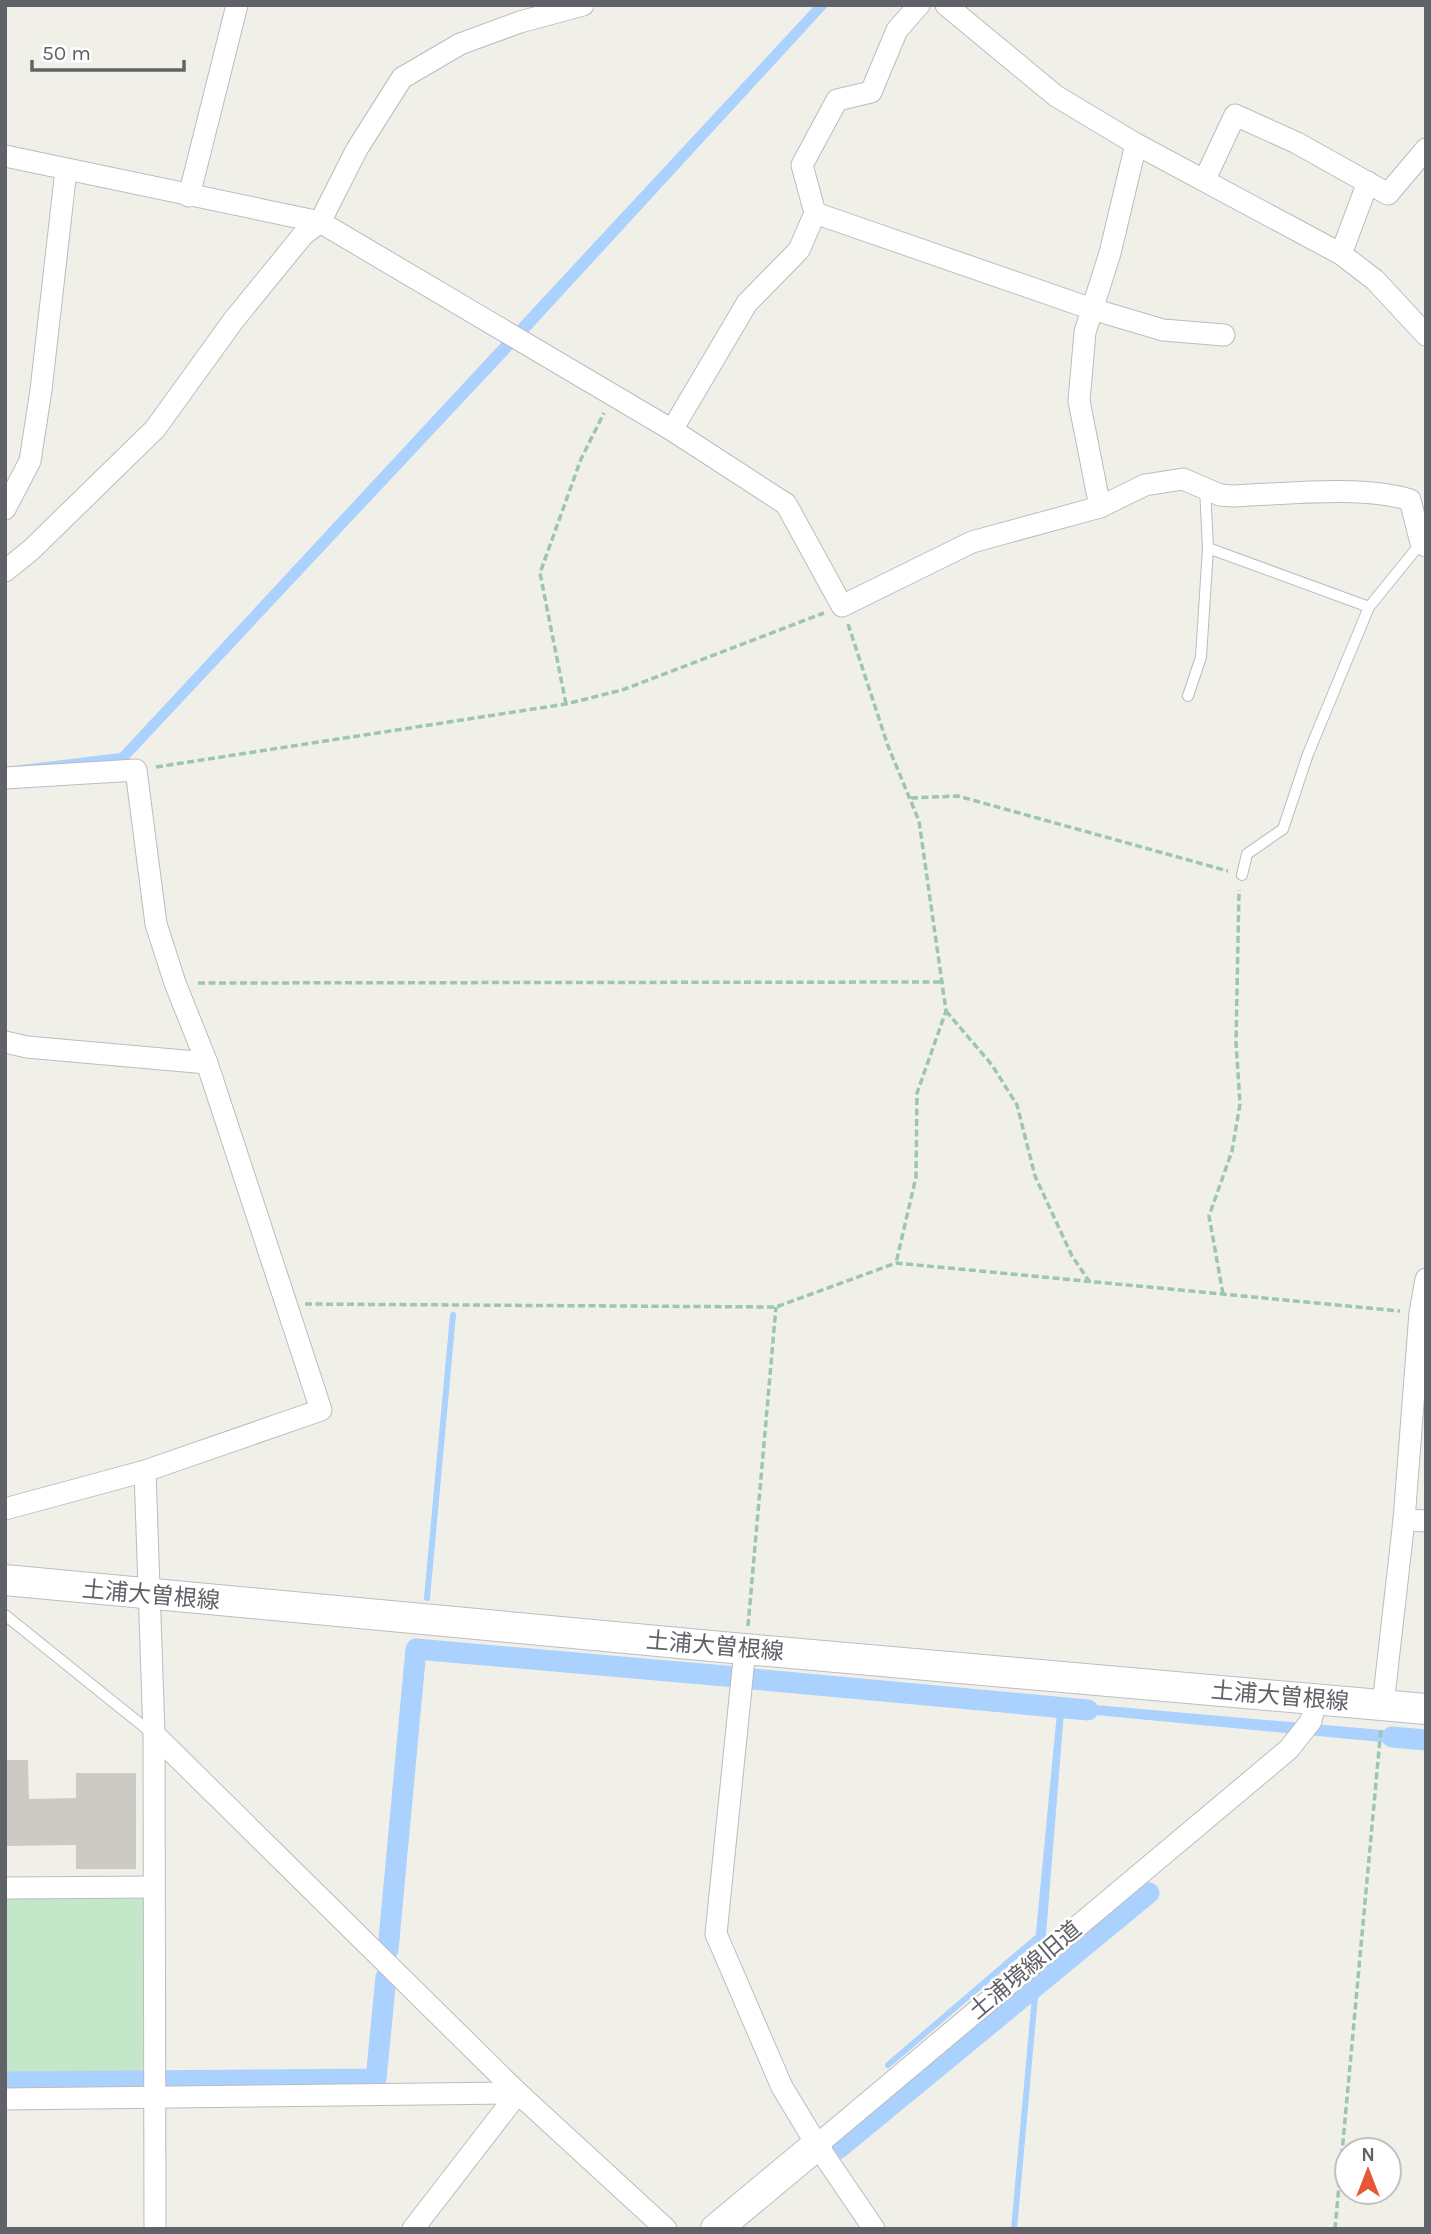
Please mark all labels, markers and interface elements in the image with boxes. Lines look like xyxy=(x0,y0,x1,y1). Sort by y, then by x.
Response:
scale bar xyxy=(32,28,184,72)
text: 50 m xyxy=(42,41,91,65)
street label: 土浦大曽根線 xyxy=(81,1576,221,1614)
street label: 土浦大曽根線 xyxy=(645,1627,785,1665)
street label: 土浦大曽根線 xyxy=(1210,1677,1350,1715)
street label: 土浦境線旧道 xyxy=(963,1915,1087,2025)
north arrow xyxy=(1333,2136,1403,2206)
text: N xyxy=(1361,2144,1375,2166)

